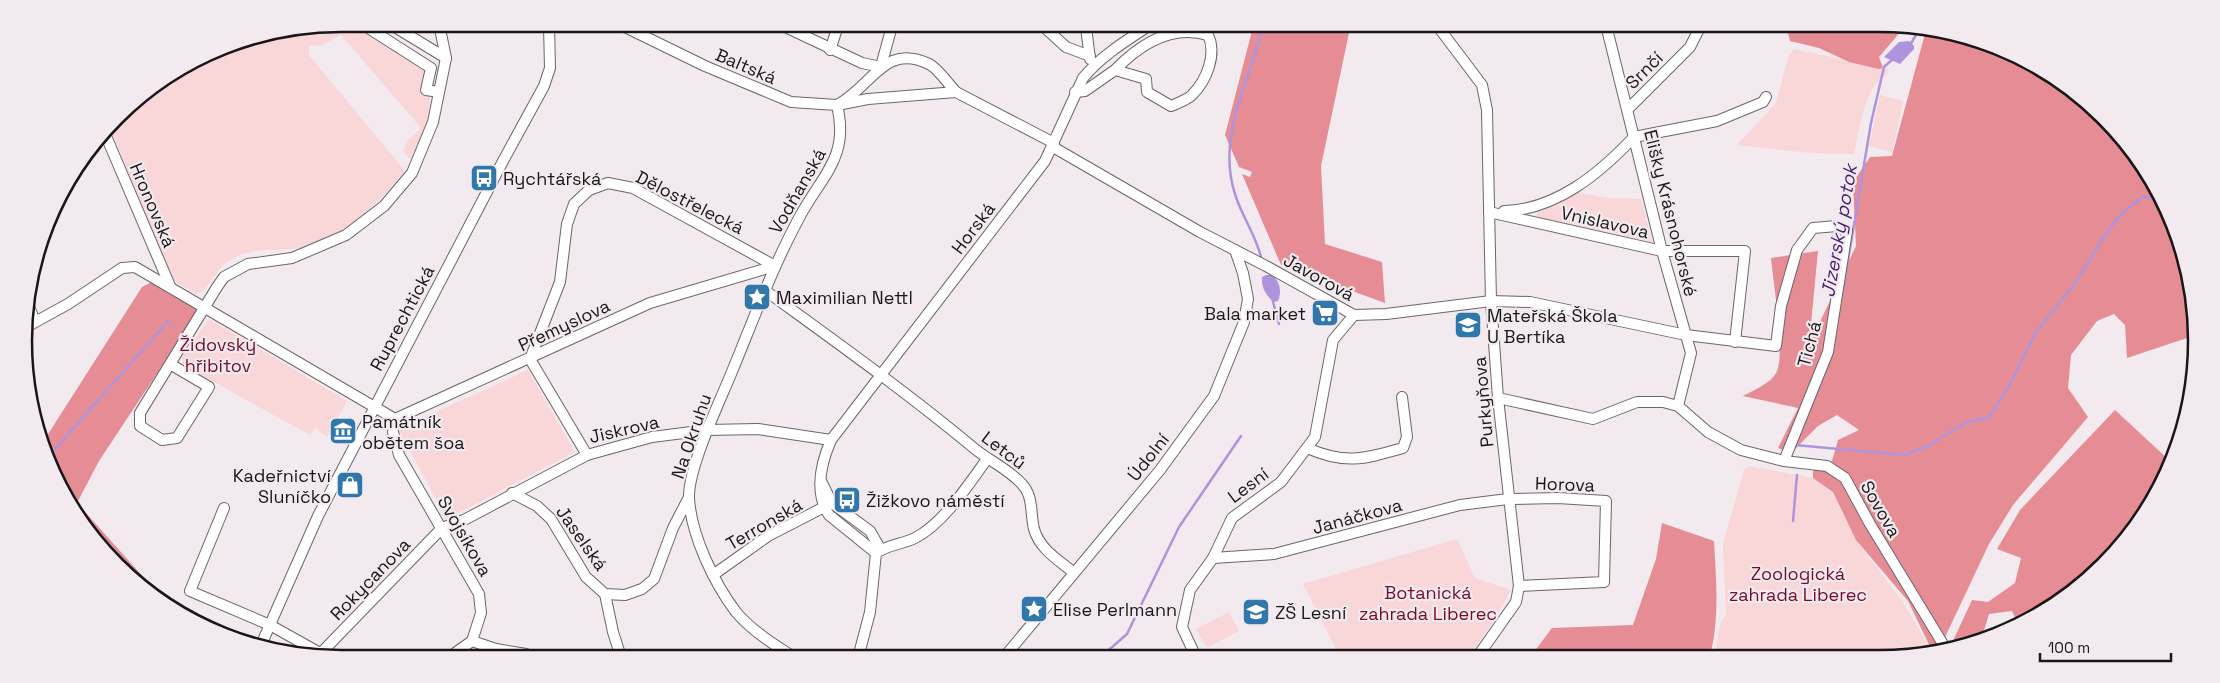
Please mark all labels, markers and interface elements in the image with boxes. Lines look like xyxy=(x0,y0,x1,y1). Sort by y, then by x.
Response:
street label: Baltská xyxy=(712,43,780,89)
street label: Srnčí xyxy=(1620,46,1668,94)
street label: Elišky Krásnohorské xyxy=(1639,127,1703,299)
street label: Vodňanská xyxy=(763,144,831,238)
street label: Hronovská xyxy=(125,159,181,251)
water label: Jizerský potok xyxy=(1815,160,1863,299)
bus stop icon: Rychtářská xyxy=(469,163,499,193)
street label: Dělostřelecká xyxy=(632,165,748,239)
place label: Rychtářská xyxy=(503,167,601,190)
street label: Horská xyxy=(946,198,1000,258)
street label: Vnislavova xyxy=(1559,201,1651,243)
street label: Javorová xyxy=(1280,248,1358,306)
street label: Ruprechtická xyxy=(365,261,439,375)
place icon: Maximilian Nettl xyxy=(742,282,772,312)
place label: Maximilian Nettl xyxy=(776,286,913,309)
street label: Přemyslova xyxy=(514,294,614,356)
supermarket icon: Bala market xyxy=(1310,298,1340,328)
place label: Bala market xyxy=(1204,302,1306,325)
place label: Mateřská Škola U Bertíka xyxy=(1487,304,1618,348)
school or university icon: Mateřská Škola U Bertíka xyxy=(1453,310,1483,340)
street label: Tichá xyxy=(1792,318,1826,370)
park label: Židovský hřibitov xyxy=(180,333,256,377)
street label: Purkyňova xyxy=(1468,356,1498,448)
street label: Na Okruhu xyxy=(666,390,716,482)
place label: Památník obětem šoa xyxy=(362,410,465,454)
street label: Jiskrova xyxy=(587,410,661,448)
museum icon: Památník obětem šoa xyxy=(328,416,358,446)
street label: Letců xyxy=(977,426,1031,474)
street label: Údolní xyxy=(1122,428,1174,486)
street label: Lesní xyxy=(1223,462,1273,508)
place label: Kadeřnictví Sluníčko xyxy=(233,464,332,508)
shop icon: Kadeřnictví Sluníčko xyxy=(335,470,365,500)
street label: Horova xyxy=(1535,471,1595,497)
street label: Sovova xyxy=(1856,477,1906,541)
bus stop icon: Žižkovo náměstí xyxy=(832,485,862,515)
place label: Žižkovo náměstí xyxy=(866,489,1005,512)
street label: Svojsíkova xyxy=(433,491,497,581)
street label: Terronská xyxy=(722,493,806,555)
street label: Janáčkova xyxy=(1309,493,1405,539)
street label: Jaselská xyxy=(551,501,613,575)
street label: Rokycanova xyxy=(325,533,415,625)
park label: Zoologická zahrada Liberec xyxy=(1729,562,1867,606)
park label: Botanická zahrada Liberec xyxy=(1359,581,1497,625)
place icon: Elise Perlmann xyxy=(1019,594,1049,624)
school or university icon: ZŠ Lesní xyxy=(1241,597,1271,627)
place label: Elise Perlmann xyxy=(1053,598,1177,621)
place label: ZŠ Lesní xyxy=(1275,601,1347,624)
scale bar xyxy=(2040,630,2171,662)
text: 100 m xyxy=(2048,638,2090,657)

